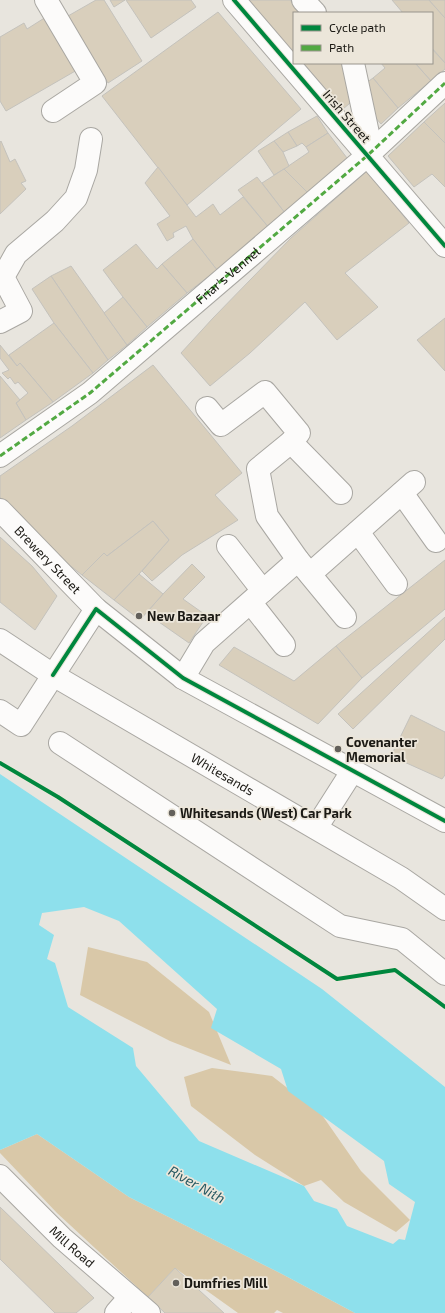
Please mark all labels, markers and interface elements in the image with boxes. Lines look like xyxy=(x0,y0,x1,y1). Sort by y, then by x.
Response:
legend xyxy=(293,12,433,64)
text: Cycle path xyxy=(329,20,386,34)
text: Path xyxy=(329,40,354,54)
street label: Irish Street xyxy=(320,86,374,146)
street label: Friar's Vennel xyxy=(192,243,263,307)
street label: Brewery Street xyxy=(11,522,85,597)
place label: New Bazaar xyxy=(147,608,221,624)
marker: New Bazaar xyxy=(134,611,144,621)
place label: Covenanter Memorial xyxy=(346,734,417,765)
marker: Covenanter Memorial xyxy=(333,744,343,754)
street label: Whitesands xyxy=(188,749,257,799)
place label: Whitesands (West) Car Park xyxy=(180,805,352,821)
marker: Whitesands (West) Car Park xyxy=(167,808,177,818)
water label: River Nith xyxy=(166,1162,228,1206)
street label: Mill Road xyxy=(46,1222,98,1271)
place label: Dumfries Mill xyxy=(184,1275,268,1291)
marker: Dumfries Mill xyxy=(171,1278,181,1288)

